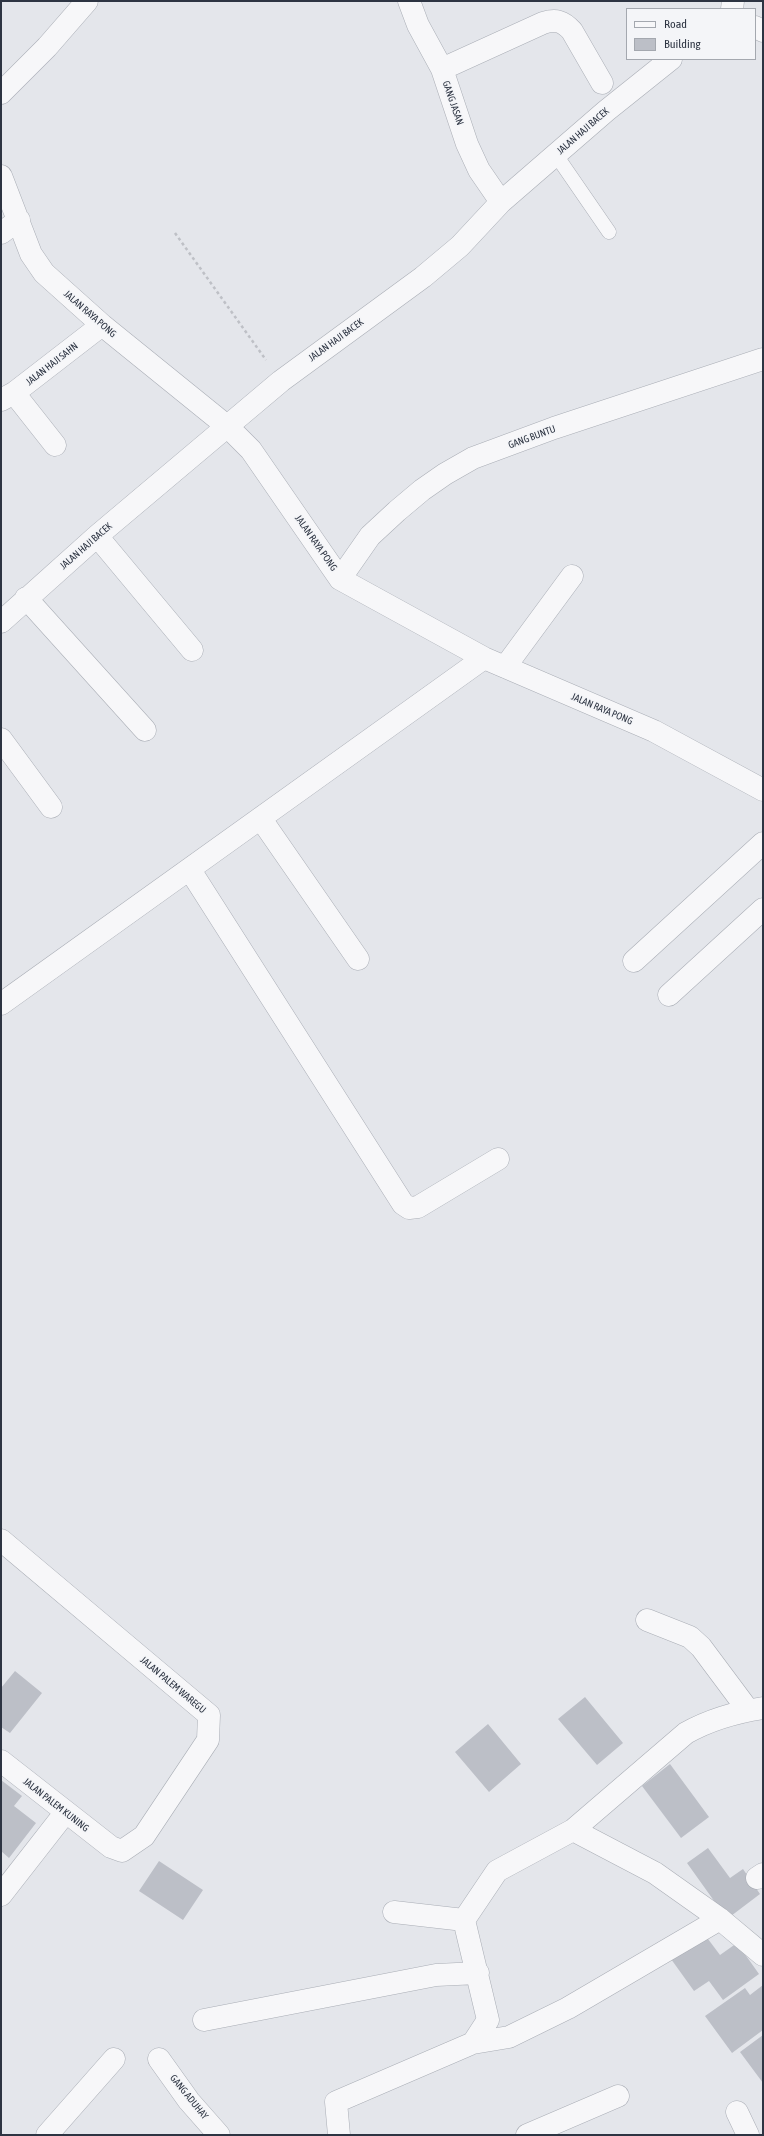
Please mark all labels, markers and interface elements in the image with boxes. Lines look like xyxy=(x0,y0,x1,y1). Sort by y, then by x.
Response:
legend xyxy=(626,8,756,60)
text: Road xyxy=(664,17,687,31)
text: Building xyxy=(664,37,701,51)
street label: GANG JASAN xyxy=(440,79,466,127)
street label: JALAN HAJI BACEK xyxy=(554,105,612,157)
street label: JALAN RAYA PONG xyxy=(61,288,119,340)
street label: JALAN HAJI BACEK xyxy=(306,316,366,364)
street label: JALAN HAJI SAHN xyxy=(24,340,80,388)
street label: GANG BUNTU xyxy=(507,423,557,451)
street label: JALAN RAYA PONG xyxy=(292,513,340,573)
street label: JALAN HAJI BACEK xyxy=(57,520,115,572)
street label: JALAN RAYA PONG xyxy=(569,691,635,727)
street label: JALAN PALEM WAREGU xyxy=(138,1654,208,1716)
street label: JALAN PALEM KUNING xyxy=(21,1776,91,1834)
street label: GANG ADUHAY xyxy=(167,2072,211,2122)

